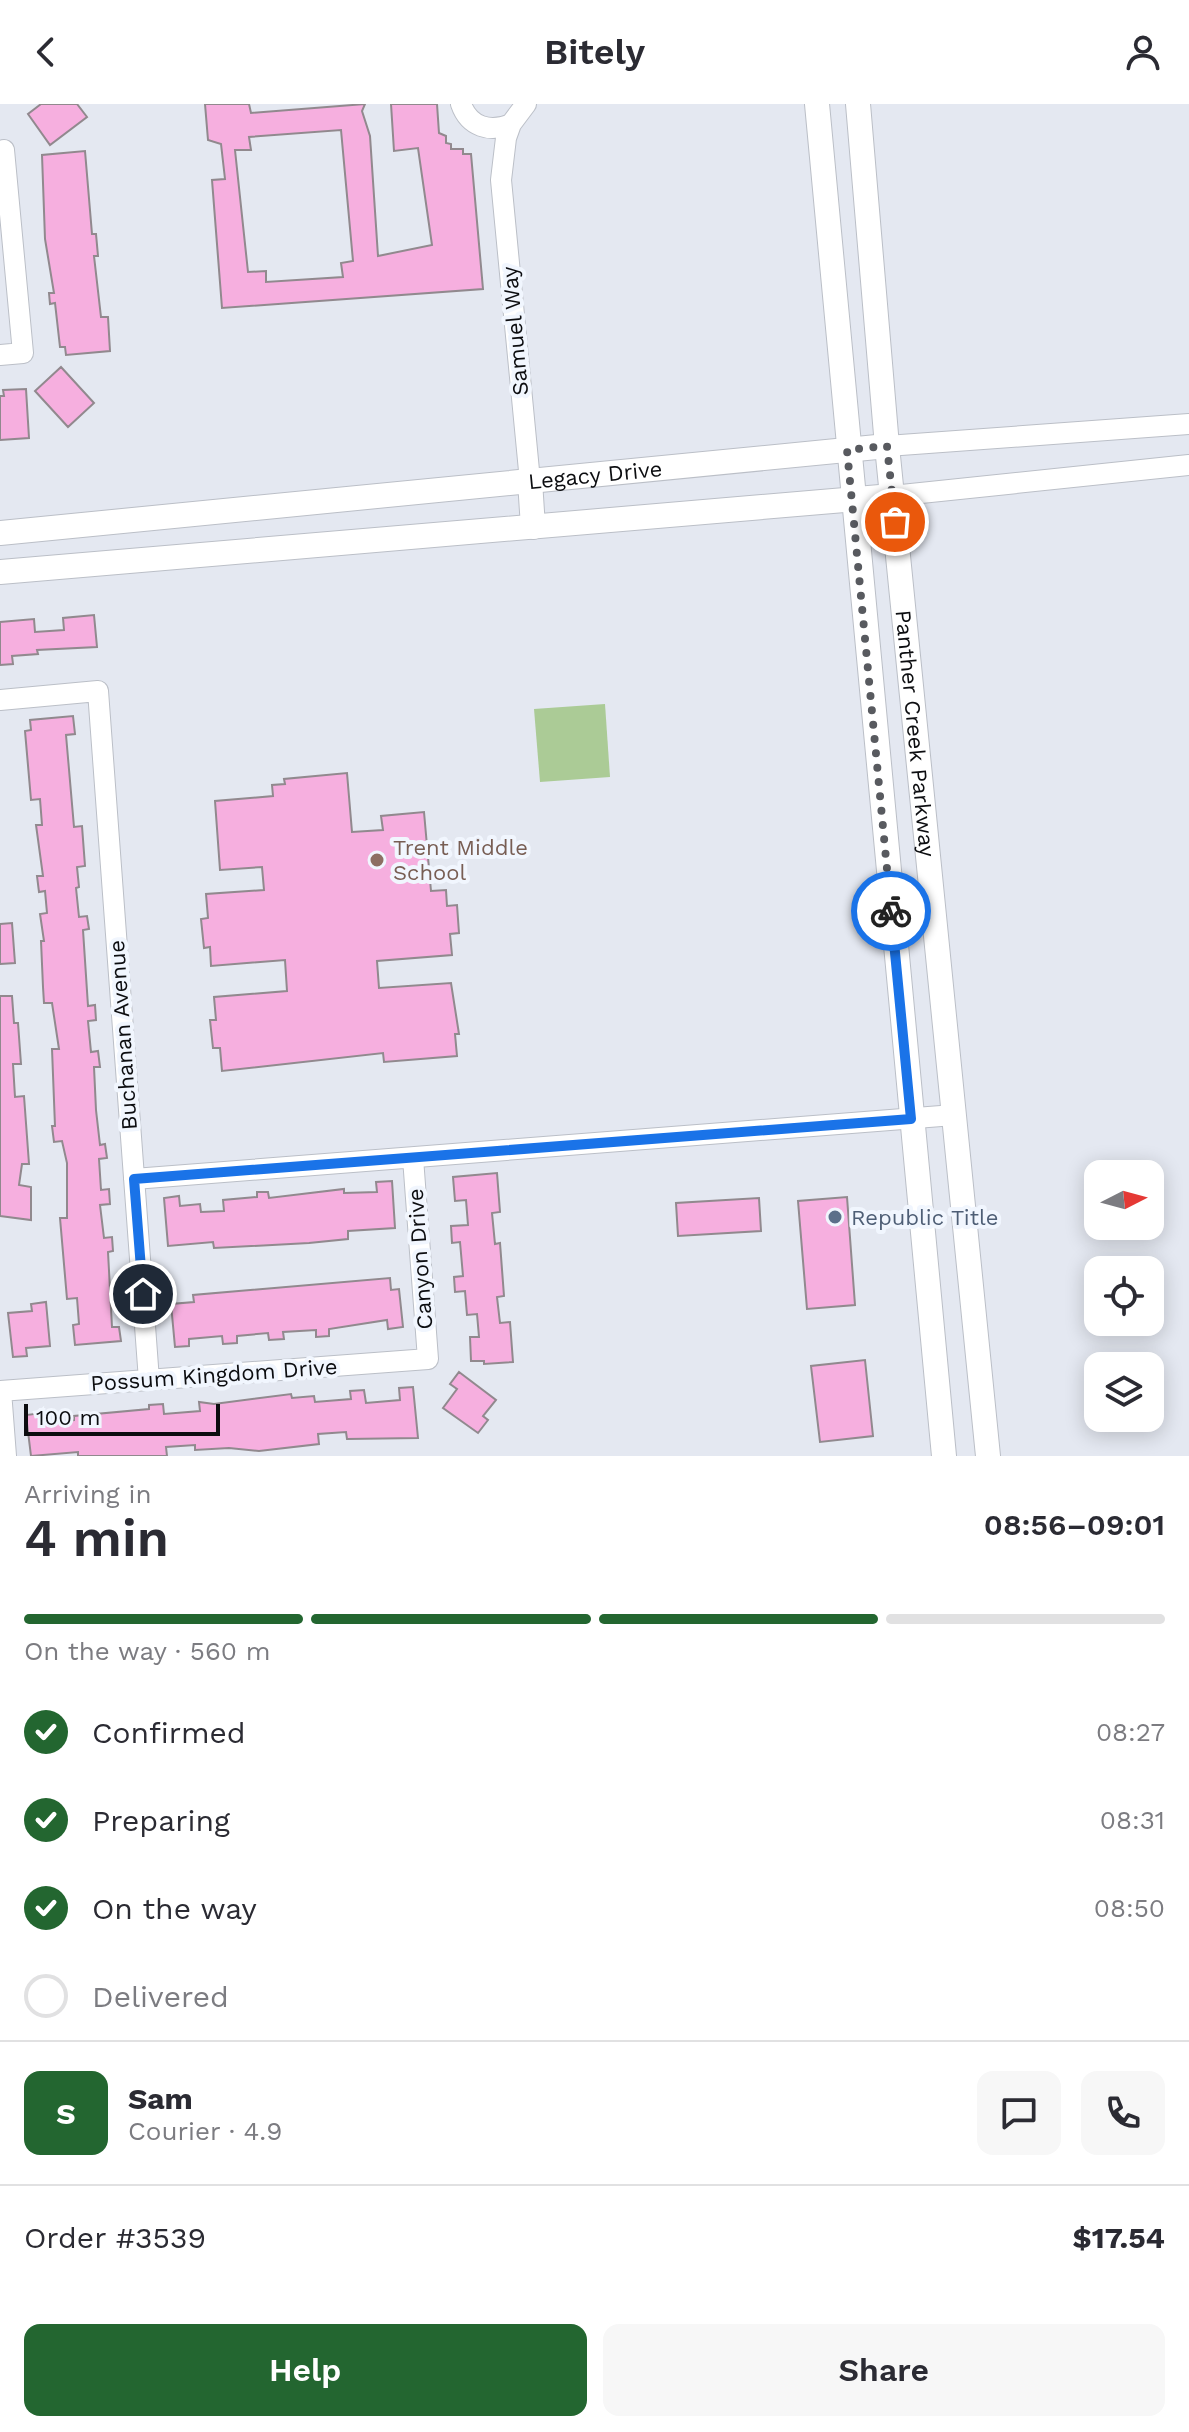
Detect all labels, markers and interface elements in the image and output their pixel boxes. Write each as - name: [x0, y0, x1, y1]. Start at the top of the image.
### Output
- icon: back: [24, 30, 68, 74]
- icon: person: [1121, 30, 1165, 74]
- text: Bitely: [544, 31, 645, 73]
- street label: Samuel Way: [497, 265, 533, 397]
- street label: Legacy Drive: [527, 456, 663, 494]
- pin: [861, 488, 929, 556]
- icon: bag: [873, 500, 917, 544]
- street label: Panther Creek Parkway: [891, 609, 941, 859]
- place label: Trent Middle School: [393, 835, 528, 885]
- marker: Trent Middle School: [368, 851, 386, 869]
- courier: [851, 871, 931, 951]
- icon: bike: [869, 889, 913, 933]
- street label: Buchanan Avenue: [104, 939, 142, 1131]
- north arrow: [1084, 1160, 1164, 1240]
- map controls: [1084, 1160, 1164, 1432]
- street label: Canyon Drive: [403, 1188, 437, 1330]
- place label: Republic Title: [851, 1205, 998, 1230]
- marker: Republic Title: [826, 1208, 844, 1226]
- button: locate: [1084, 1256, 1164, 1336]
- pin: [109, 1260, 177, 1328]
- icon: home: [121, 1272, 165, 1316]
- button: layers: [1084, 1352, 1164, 1432]
- street label: Possum Kingdom Drive: [90, 1354, 338, 1396]
- scale bar: [24, 1400, 220, 1436]
- text: 100 m: [36, 1405, 100, 1430]
- text: Arriving in: [24, 1479, 152, 1509]
- text: 08:56–09:01: [984, 1507, 1165, 1542]
- text: 4 min: [24, 1508, 169, 1569]
- text: On the way · 560 m: [24, 1636, 271, 1666]
- icon: check: [24, 1710, 68, 1754]
- text: Confirmed: [92, 1715, 246, 1750]
- text: 08:27: [1096, 1717, 1165, 1747]
- icon: check: [24, 1798, 68, 1842]
- text: Preparing: [92, 1803, 230, 1838]
- text: 08:31: [1100, 1805, 1165, 1835]
- icon: check: [24, 1886, 68, 1930]
- text: On the way: [92, 1891, 257, 1926]
- text: 08:50: [1094, 1893, 1165, 1923]
- text: Delivered: [92, 1979, 229, 2014]
- button: chat: [977, 2071, 1061, 2155]
- button: phone: [1081, 2071, 1165, 2155]
- text: Sam: [128, 2081, 193, 2116]
- text: S: [56, 2096, 76, 2131]
- text: Courier · 4.9: [128, 2116, 282, 2146]
- text: Order #3539: [24, 2220, 206, 2255]
- text: $17.54: [1073, 2220, 1165, 2255]
- button: Help: [24, 2324, 587, 2416]
- button: Share: [603, 2324, 1165, 2416]

